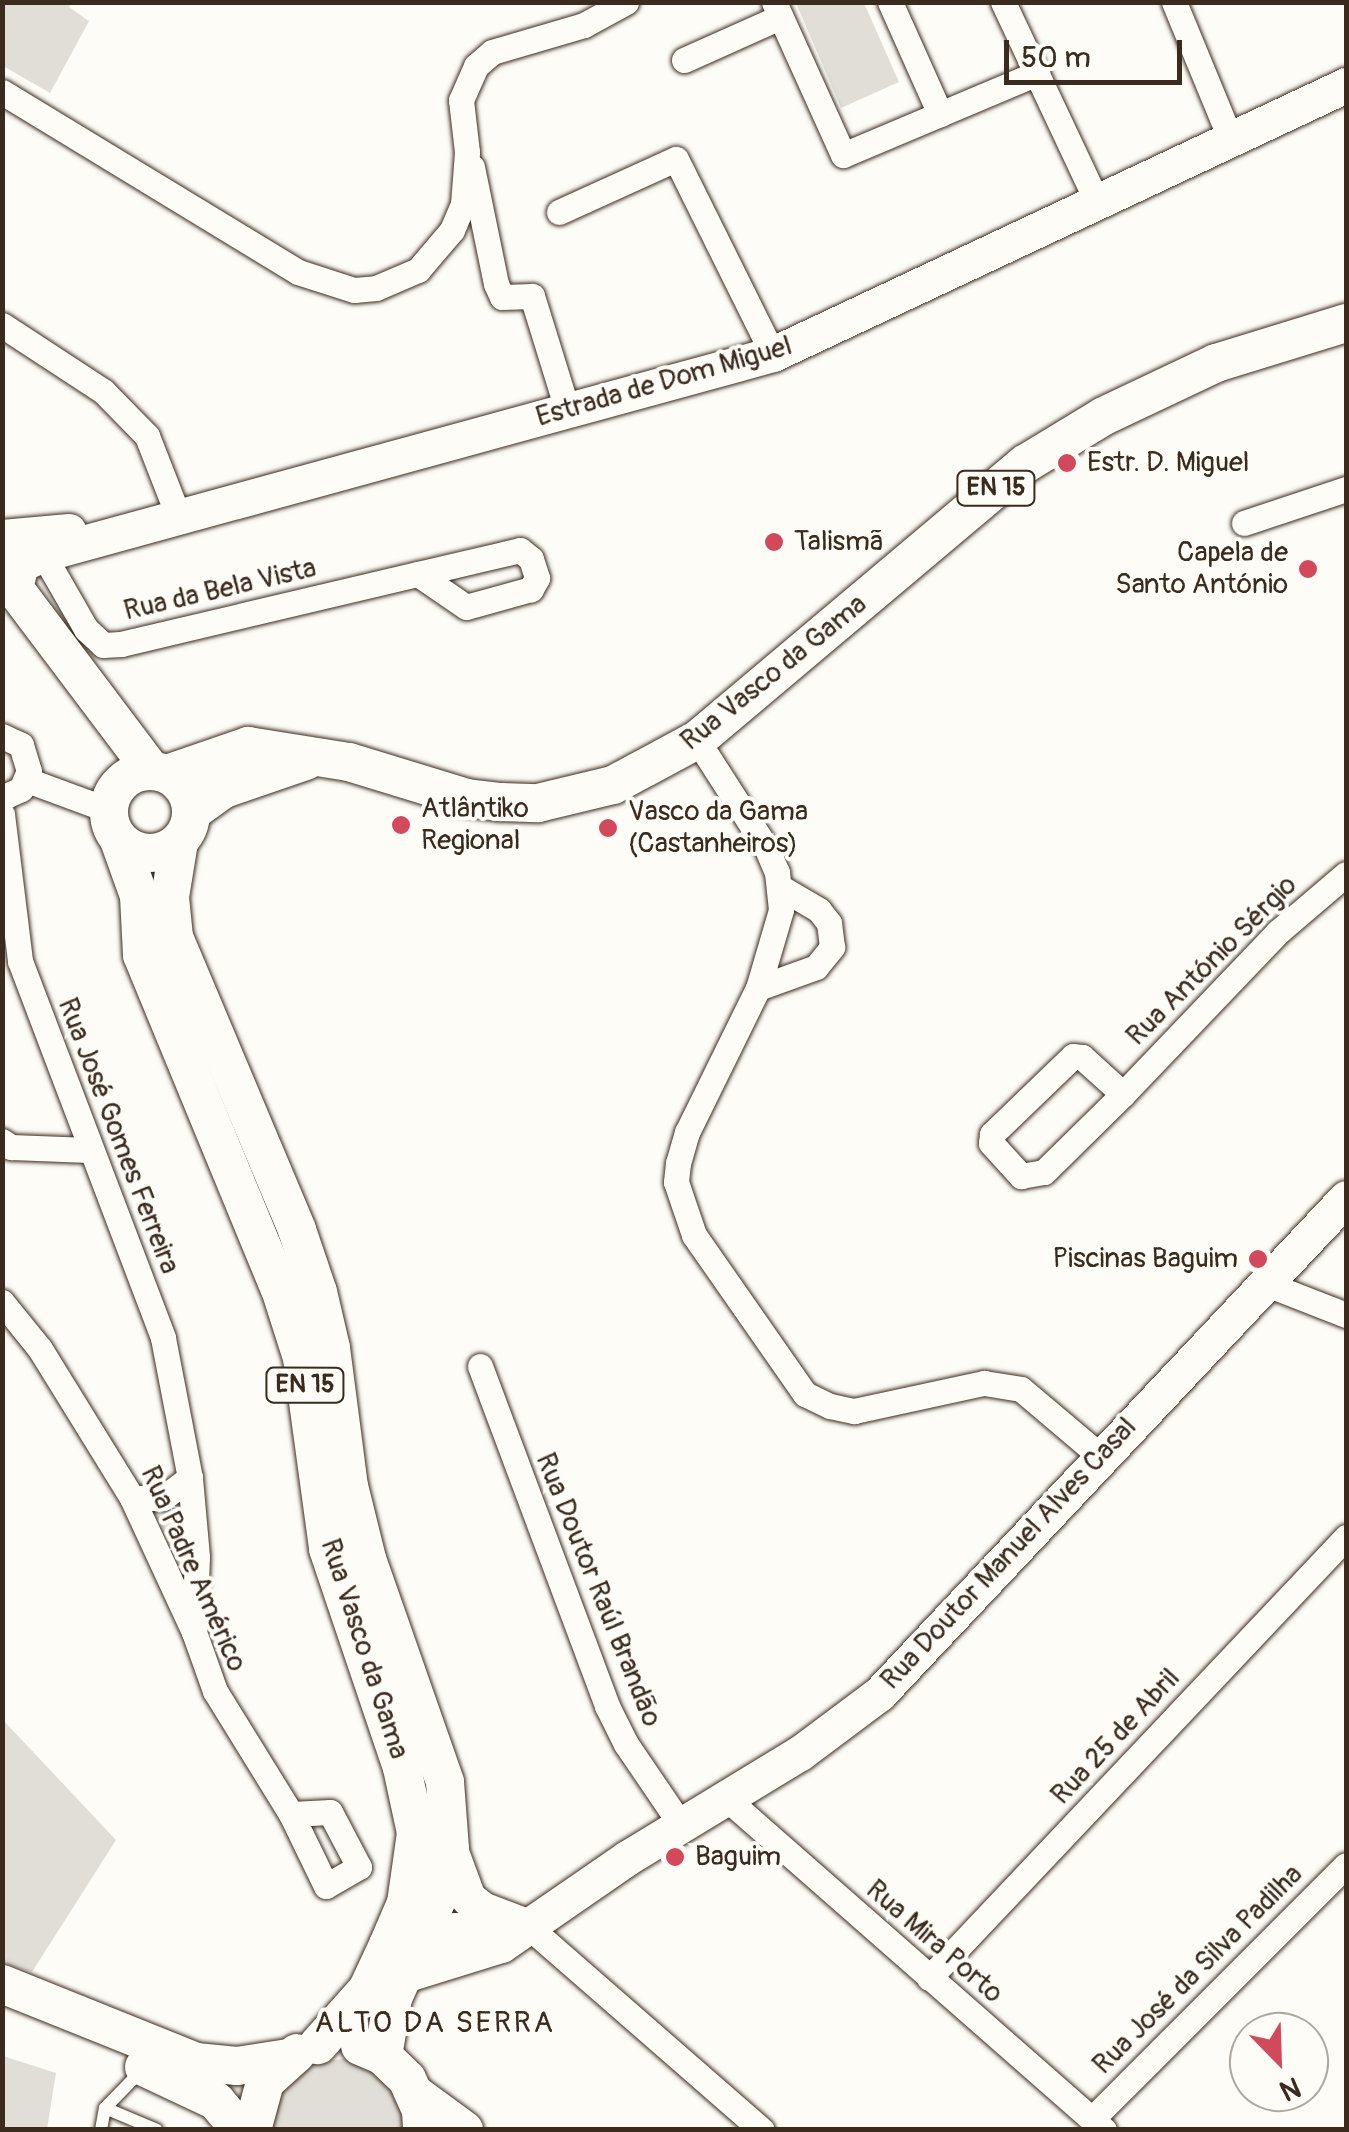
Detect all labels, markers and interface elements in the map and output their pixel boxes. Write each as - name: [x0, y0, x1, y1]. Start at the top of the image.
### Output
- scale bar: [1009, 20, 1186, 82]
- text: 50 m: [1021, 39, 1091, 76]
- street label: Estrada de Dom Miguel: [532, 329, 796, 435]
- place label: Estr. D. Miguel: [1087, 446, 1249, 480]
- marker: Estr. D. Miguel: [1056, 452, 1078, 474]
- road number: EN 15: [956, 468, 1036, 508]
- place label: Talismã: [794, 525, 884, 559]
- marker: Talismã: [763, 531, 785, 553]
- place label: Capela de Santo António: [1115, 536, 1288, 602]
- street label: Rua da Bela Vista: [121, 552, 319, 628]
- marker: Capela de Santo António: [1297, 558, 1319, 580]
- street label: Rua Vasco da Gama: [674, 588, 874, 758]
- place label: Atlântiko Regional: [421, 792, 529, 858]
- place label: Vasco da Gama (Castanheiros): [628, 795, 808, 861]
- marker: Atlântiko Regional: [390, 814, 412, 836]
- marker: Vasco da Gama (Castanheiros): [597, 817, 619, 839]
- street label: Rua António Sérgio: [1120, 869, 1304, 1053]
- street label: Rua José Gomes Ferreira: [50, 993, 186, 1279]
- place label: Piscinas Baguim: [1052, 1242, 1238, 1276]
- marker: Piscinas Baguim: [1247, 1248, 1269, 1270]
- road number: EN 15: [265, 1365, 345, 1405]
- street label: Rua Doutor Manuel Alves Casal: [874, 1411, 1144, 1697]
- street label: Rua Doutor Raúl Brandão: [528, 1448, 668, 1732]
- street label: Rua Padre Américo: [133, 1461, 253, 1677]
- street label: Rua Vasco da Gama: [313, 1535, 415, 1763]
- street label: Rua 25 de Abril: [1044, 1662, 1188, 1812]
- place label: Baguim: [695, 1840, 781, 1874]
- marker: Baguim: [664, 1846, 686, 1868]
- street label: Rua José da Silva Padilha: [1086, 1858, 1310, 2082]
- street label: Rua Mira Porto: [859, 1873, 1009, 2011]
- district label: ALTO DA SERRA: [315, 2005, 555, 2041]
- north arrow: [1229, 2012, 1329, 2112]
- text: N: [1275, 2068, 1306, 2108]

